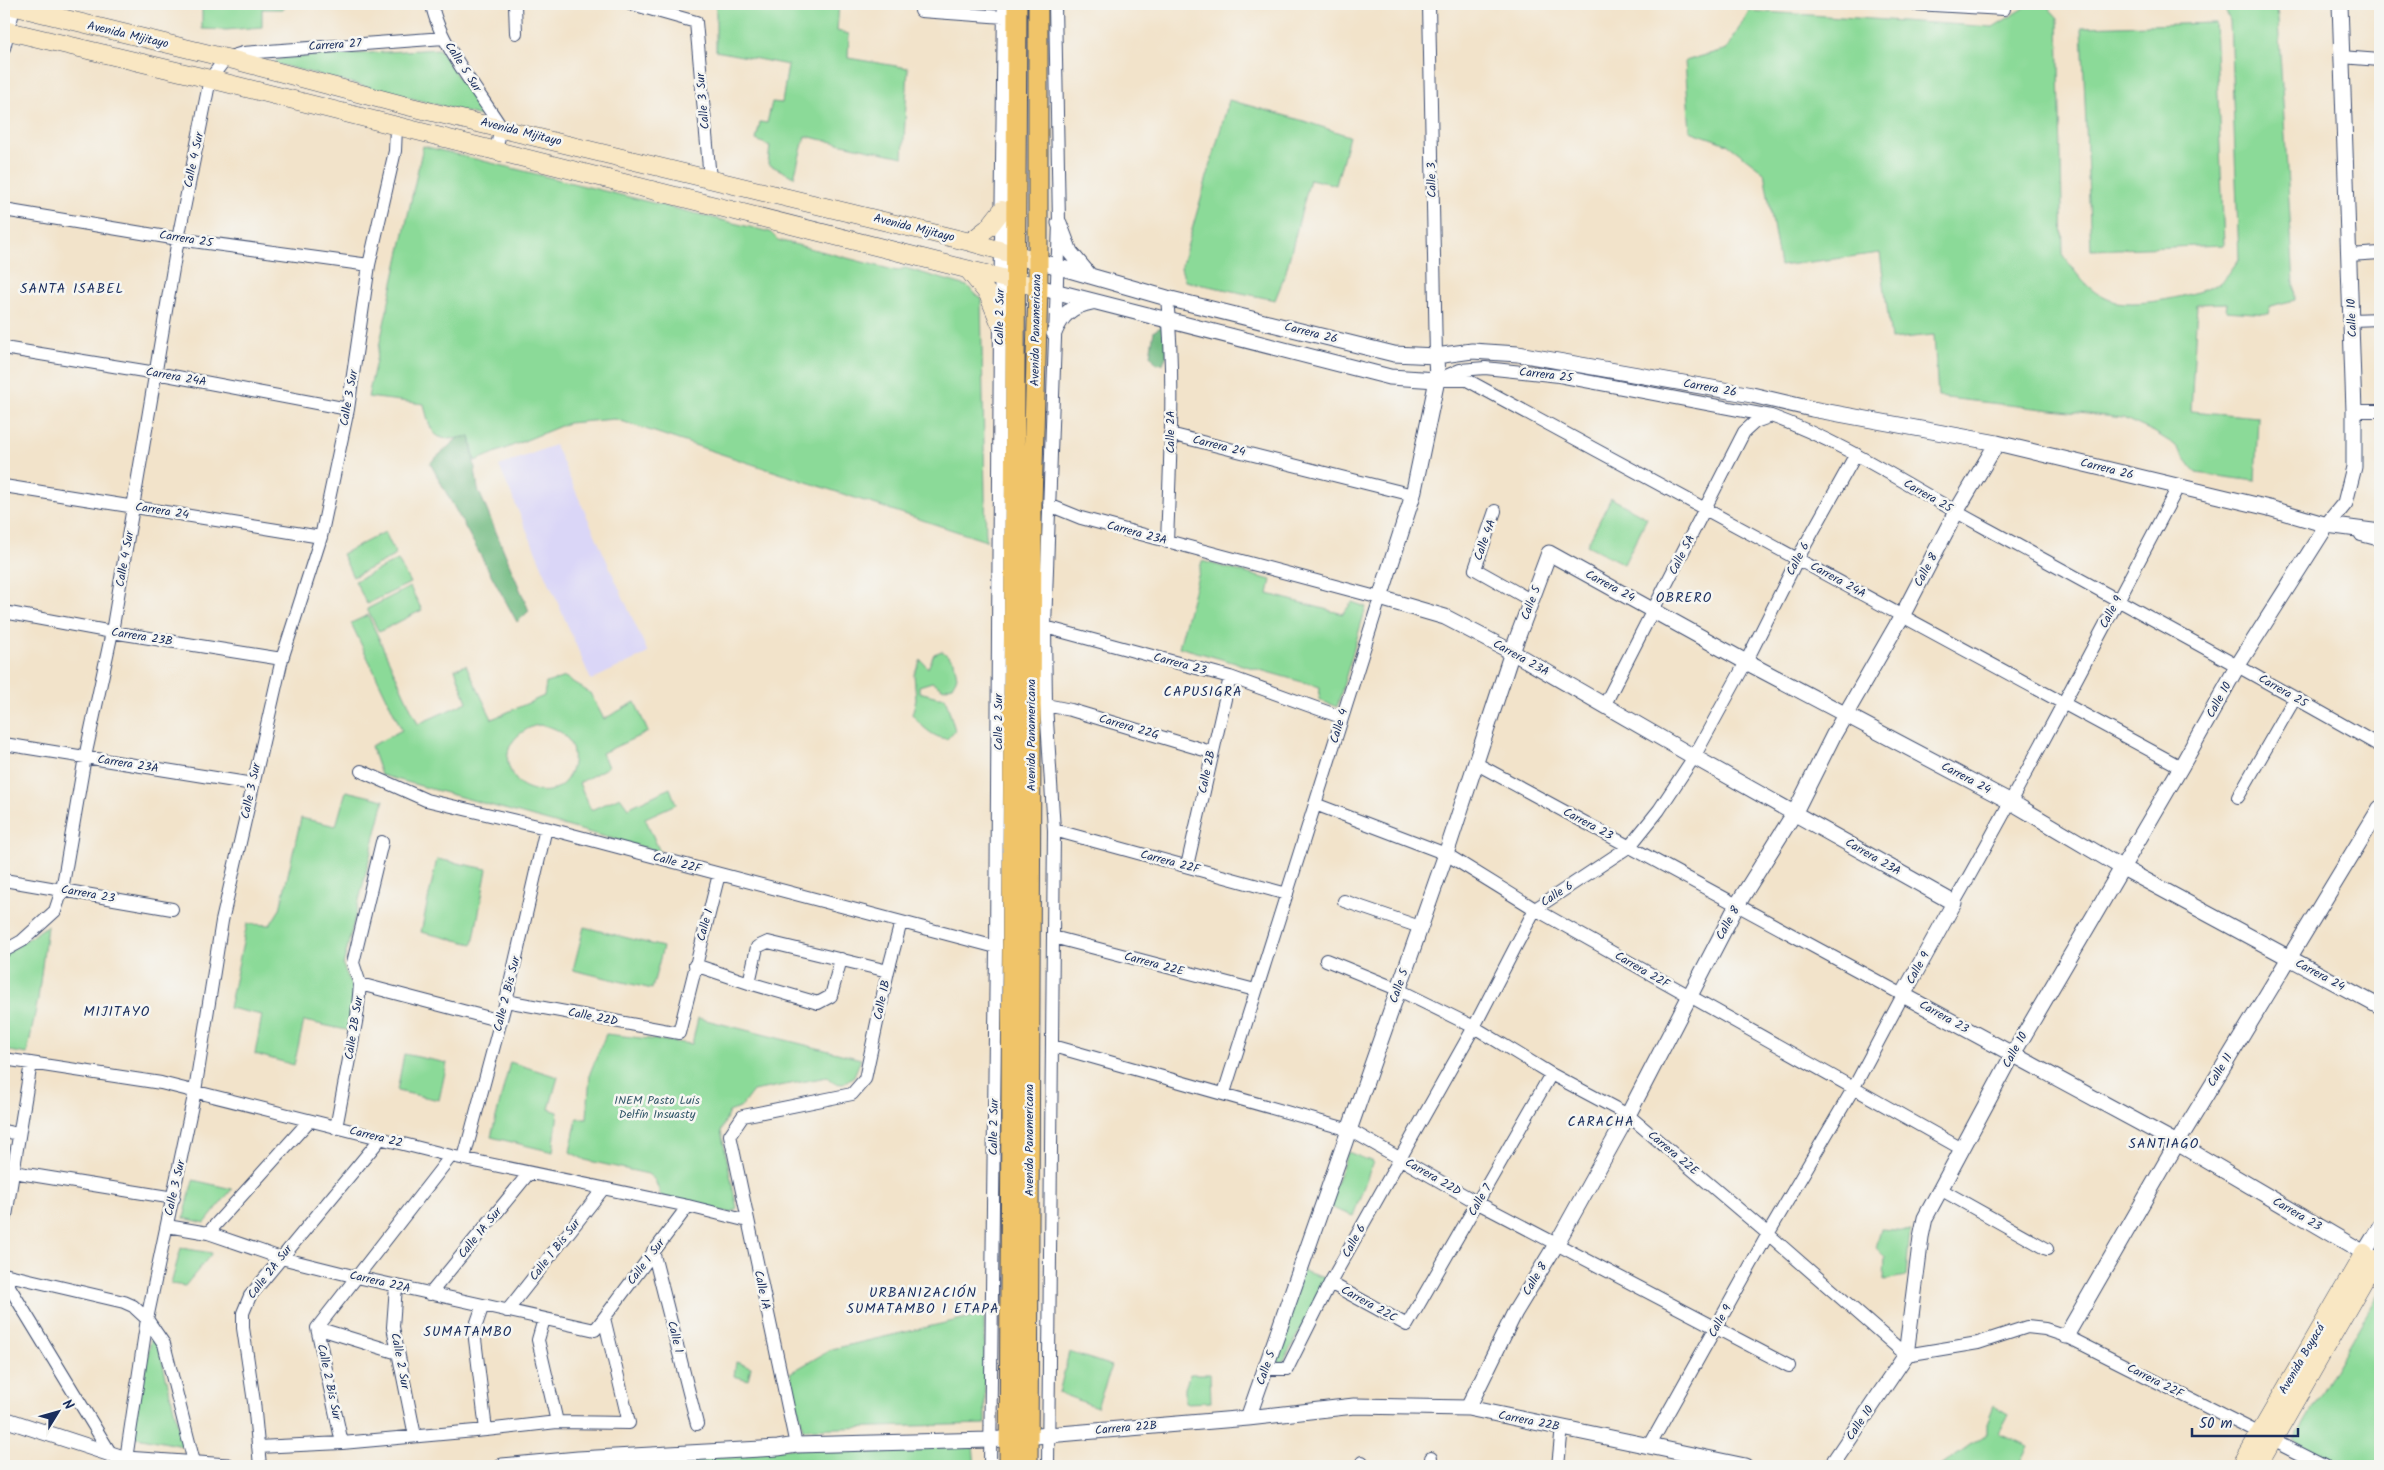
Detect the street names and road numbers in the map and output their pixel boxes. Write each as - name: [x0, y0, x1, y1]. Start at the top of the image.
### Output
- street label: Avenida Mijitayo: [85, 16, 171, 54]
- street label: Carrera 27: [308, 34, 363, 56]
- street label: Calle 5 Sur: [440, 38, 487, 97]
- street label: Calle 3 Sur: [691, 71, 715, 130]
- street label: Avenida Mijitayo: [478, 113, 564, 151]
- street label: Calle 4 Sur: [179, 129, 209, 190]
- street label: Calle 3: [1422, 162, 1442, 198]
- street label: Avenida Mijitayo: [871, 209, 957, 247]
- street label: Carrera 25: [158, 225, 216, 253]
- street label: Avenida Panamericana: [1026, 273, 1046, 386]
- street label: Calle 2 Sur: [990, 287, 1010, 346]
- street label: Calle 10: [2342, 298, 2362, 338]
- street label: Carrera 26: [1282, 317, 1340, 349]
- street label: Carrera 24A: [144, 362, 208, 392]
- street label: Carrera 25: [1518, 362, 1575, 388]
- street label: Calle 3 Sur: [335, 367, 363, 428]
- street label: Carrera 26: [1682, 374, 1738, 402]
- street label: Calle 2A: [1161, 410, 1180, 454]
- street label: Carrera 24: [1190, 430, 1248, 462]
- street label: Carrera 26: [2078, 453, 2136, 485]
- street label: Carrera 25: [1900, 474, 1957, 518]
- street label: Carrera 24: [134, 497, 191, 525]
- street label: Carrera 23A: [1105, 516, 1169, 550]
- street label: Calle 4A: [1469, 517, 1501, 563]
- street label: Calle 4 Sur: [111, 529, 139, 588]
- street label: Calle 5A: [1664, 532, 1700, 578]
- street label: Calle 6: [1781, 539, 1815, 579]
- street label: Calle 8: [1909, 549, 1943, 590]
- street label: Carrera 24A: [1807, 557, 1869, 603]
- street label: Carrera 24: [1582, 565, 1639, 607]
- street label: Calle 5: [1516, 582, 1547, 623]
- street label: Calle 9: [2094, 592, 2128, 632]
- street label: Carrera 23B: [110, 623, 174, 651]
- street label: Carrera 23A: [1489, 635, 1553, 681]
- street label: Carrera 23: [1151, 648, 1209, 680]
- street label: Carrera 25: [2255, 669, 2312, 713]
- street label: Avenida Panamericana: [1022, 678, 1041, 791]
- street label: Calle 10: [2201, 678, 2237, 722]
- street label: Calle 2 Sur: [989, 693, 1008, 750]
- street label: Calle 4: [1325, 706, 1353, 746]
- street label: Carrera 22G: [1097, 709, 1161, 745]
- street label: Calle 2B: [1193, 749, 1221, 795]
- street label: Carrera 23A: [96, 750, 160, 778]
- street label: Carrera 24: [1938, 757, 1995, 799]
- street label: Calle 3 Sur: [236, 760, 266, 821]
- street label: Carrera 23: [1560, 803, 1617, 845]
- street label: Carrera 23A: [1842, 833, 1904, 881]
- street label: Carrera 22F: [1138, 845, 1203, 879]
- street label: Calle 22F: [651, 847, 705, 879]
- street label: Calle 6: [1537, 876, 1577, 912]
- street label: Carrera 23: [60, 880, 117, 908]
- street label: Calle 8: [1711, 902, 1745, 943]
- street label: Calle 1: [692, 907, 718, 943]
- street label: Carrera 22E: [1122, 947, 1187, 981]
- street label: Carrera 22F: [1611, 947, 1675, 994]
- street label: Calle 9: [1901, 948, 1935, 988]
- street label: Calle 2 Bis Sur: [488, 953, 526, 1034]
- street label: Carrera 24: [2292, 954, 2349, 996]
- street label: Calle 5: [1384, 965, 1414, 1006]
- street label: Calle 1B: [869, 978, 895, 1022]
- street label: Calle 2B Sur: [340, 994, 369, 1061]
- street label: Carrera 23: [1916, 996, 1973, 1039]
- street label: Calle 22D: [566, 1003, 620, 1031]
- street label: Calle 10: [1997, 1028, 2033, 1072]
- street label: Calle 11: [2202, 1049, 2238, 1091]
- street label: Avenida Panamericana: [1020, 1083, 1039, 1196]
- street label: Calle 2 Sur: [984, 1097, 1004, 1156]
- street label: Carrera 22: [347, 1121, 405, 1153]
- street label: Carrera 22E: [1643, 1126, 1703, 1181]
- street label: Carrera 22D: [1401, 1153, 1465, 1201]
- street label: Calle 3 Sur: [159, 1157, 191, 1218]
- street label: Calle 7: [1463, 1180, 1497, 1220]
- street label: Carrera 23: [2269, 1192, 2325, 1236]
- street label: Calle 1A Sur: [453, 1203, 507, 1263]
- street label: Calle 1 Bis Sur: [525, 1214, 586, 1285]
- street label: Calle 6: [1337, 1221, 1371, 1261]
- street label: Calle 1 Sur: [622, 1234, 670, 1289]
- street label: Calle 2A Sur: [243, 1240, 298, 1303]
- street label: Calle 8: [1518, 1258, 1553, 1299]
- street label: Carrera 22A: [348, 1266, 412, 1298]
- street label: Calle 1A: [749, 1268, 775, 1312]
- street label: Carrera 22C: [1337, 1281, 1401, 1327]
- street label: Calle 9: [1703, 1301, 1737, 1341]
- street label: Calle 1: [662, 1319, 688, 1355]
- street label: Avenida Boyacá: [2274, 1319, 2331, 1398]
- street label: Calle 2 Sur: [385, 1331, 415, 1392]
- street label: Calle 2 Bis Sur: [312, 1342, 347, 1423]
- street label: Calle 5: [1251, 1347, 1281, 1388]
- street label: Carrera 22F: [2124, 1359, 2188, 1404]
- street label: Calle 10: [1841, 1402, 1879, 1444]
- street label: Carrera 22B: [1497, 1406, 1561, 1436]
- street label: Carrera 22B: [1094, 1416, 1158, 1440]

